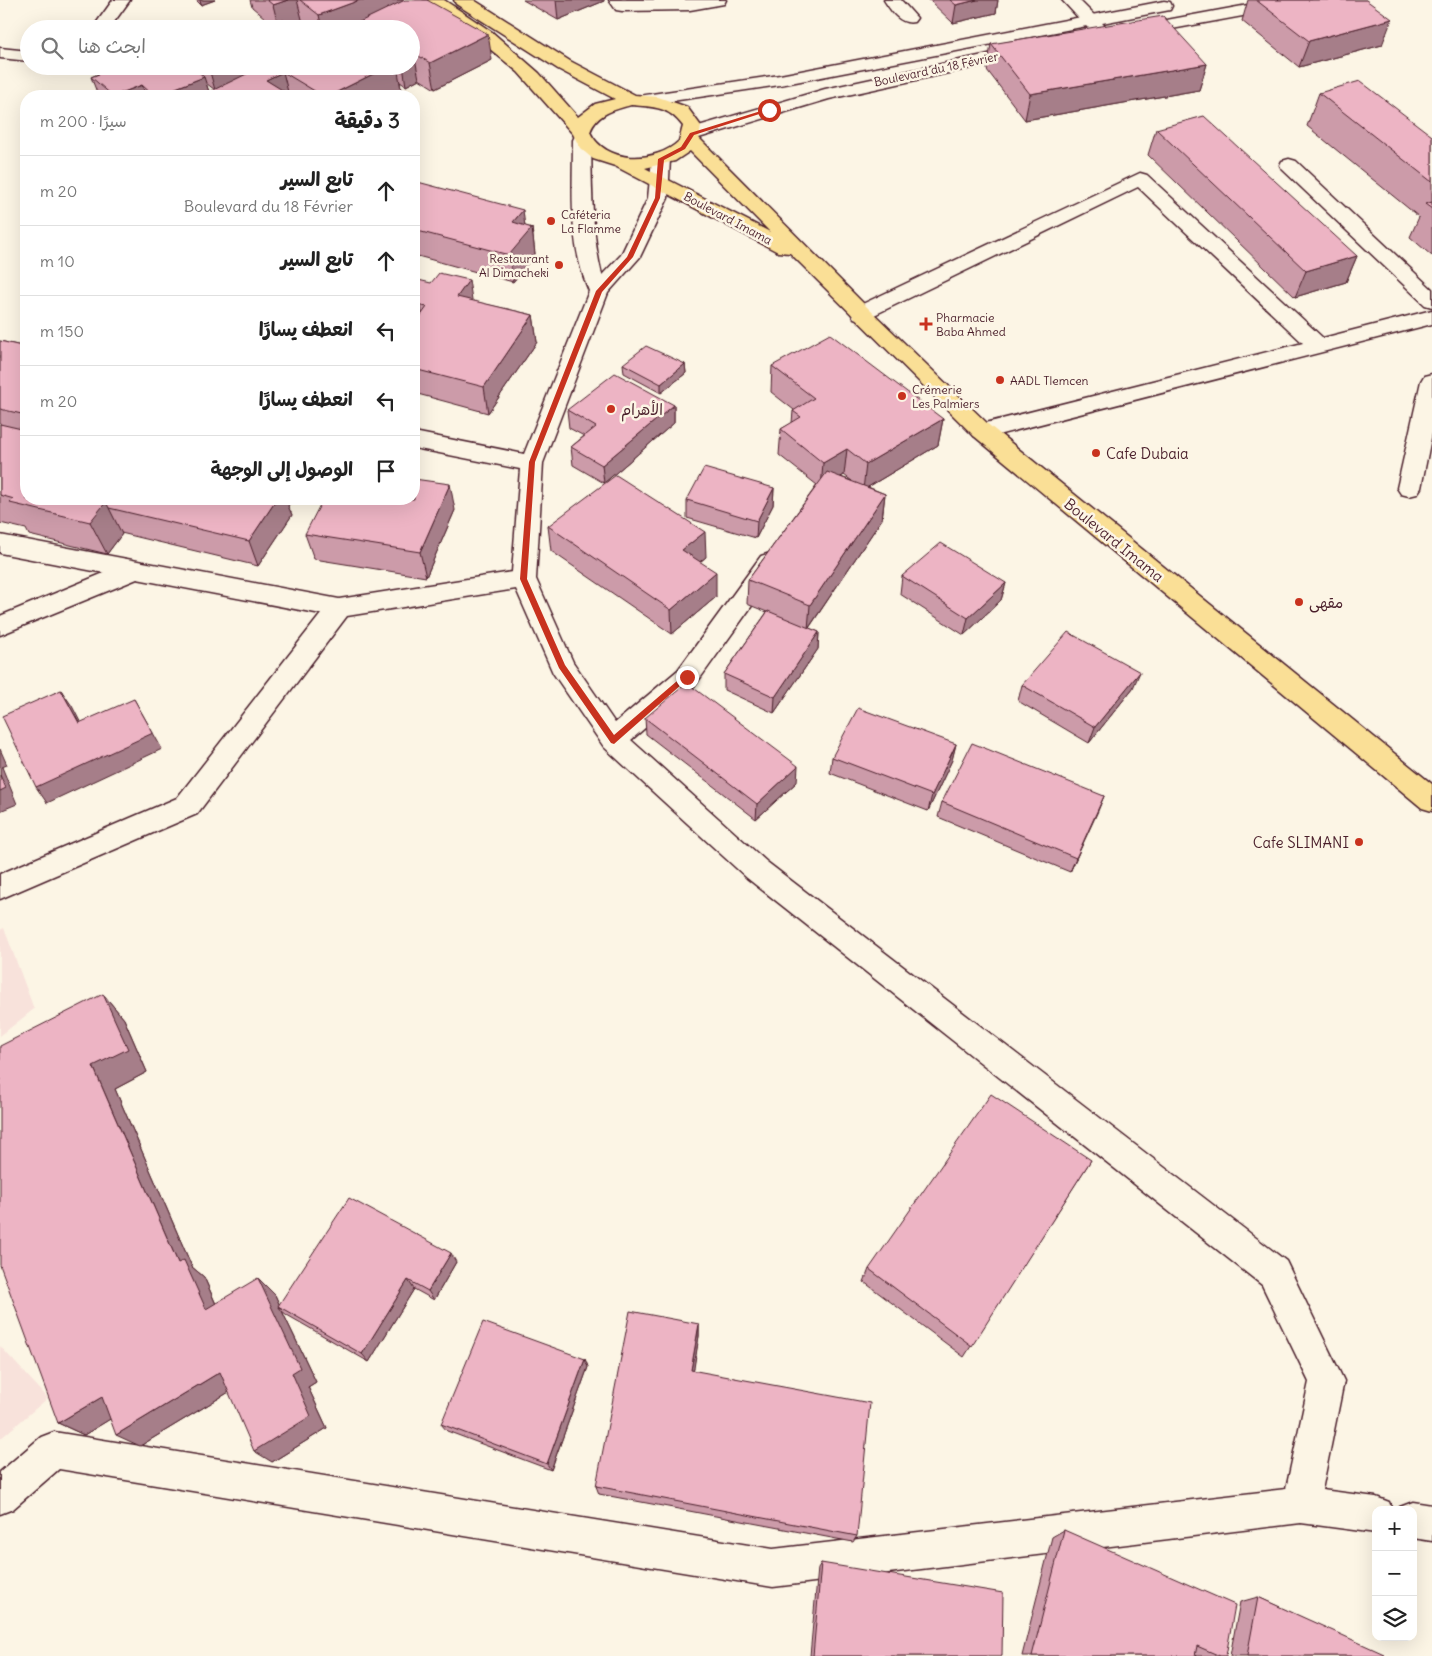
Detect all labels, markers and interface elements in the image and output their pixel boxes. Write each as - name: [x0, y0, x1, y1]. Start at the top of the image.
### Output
- search box: [20, 20, 420, 75]
- icon: search: [38, 34, 66, 62]
- text: ابحث هنا: [78, 34, 146, 58]
- street label: Boulevard du 18 Février: [872, 48, 1000, 90]
- route start: [758, 99, 781, 122]
- text: 3 دقيقة: [335, 107, 400, 134]
- text: سيرًا · 200 m: [40, 111, 127, 131]
- text: تابع السير: [281, 167, 353, 191]
- icon: ahead: [372, 177, 400, 205]
- text: 20 m: [40, 181, 77, 201]
- street label: Boulevard Imama: [681, 188, 775, 248]
- text: Boulevard du 18 Février: [184, 196, 353, 216]
- place label: Caféteria La Flamme: [561, 207, 621, 236]
- marker: Caféteria La Flamme: [545, 215, 557, 227]
- text: تابع السير: [281, 247, 353, 271]
- icon: ahead: [372, 247, 400, 275]
- text: 10 m: [40, 251, 75, 271]
- place label: Restaurant Al Dimacheki: [479, 251, 549, 280]
- marker: Restaurant Al Dimacheki: [553, 259, 565, 271]
- place label: Pharmacie Baba Ahmed: [936, 310, 1006, 339]
- text: انعطف يسارًا: [259, 317, 353, 341]
- icon: left: [372, 317, 400, 345]
- marker: Pharmacie Baba Ahmed: [920, 318, 932, 330]
- text: 150 m: [40, 321, 84, 341]
- place label: AADL Tlemcen: [1010, 373, 1089, 388]
- marker: AADL Tlemcen: [994, 374, 1006, 386]
- place label: Crémerie Les Palmiers: [912, 382, 979, 411]
- text: انعطف يسارًا: [259, 387, 353, 411]
- icon: left: [372, 387, 400, 415]
- marker: Crémerie Les Palmiers: [896, 390, 908, 402]
- text: 20 m: [40, 391, 77, 411]
- place label: الأهرام: [621, 400, 663, 422]
- marker: الأهرام: [605, 403, 617, 415]
- place label: Cafe Dubaia: [1106, 444, 1189, 463]
- marker: Cafe Dubaia: [1090, 447, 1102, 459]
- text: الوصول إلى الوجهة: [210, 457, 353, 481]
- icon: arrive: [372, 457, 400, 485]
- street label: Boulevard Imama: [1060, 494, 1168, 586]
- place label: مقهى: [1309, 593, 1343, 613]
- marker: مقهى: [1293, 596, 1305, 608]
- route end: [676, 666, 699, 689]
- place label: Cafe SLIMANI: [1253, 833, 1349, 852]
- marker: Cafe SLIMANI: [1353, 836, 1365, 848]
- map controls: [1372, 1506, 1417, 1641]
- button: +: [1372, 1506, 1417, 1551]
- button: −: [1372, 1551, 1417, 1596]
- button: layers: [1372, 1596, 1417, 1641]

